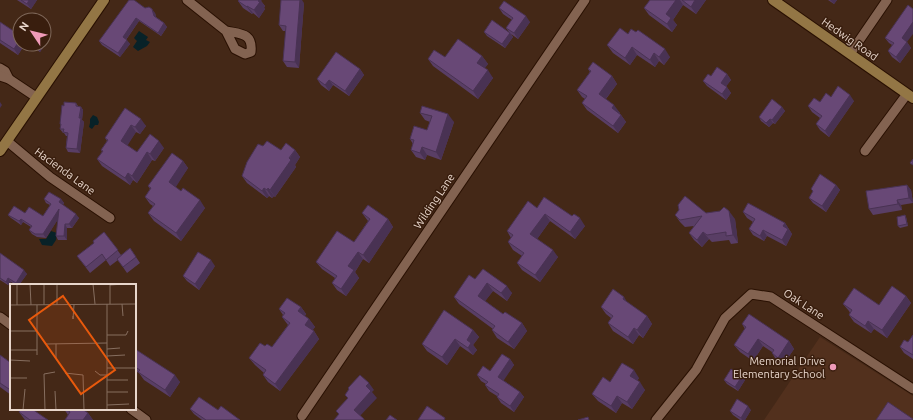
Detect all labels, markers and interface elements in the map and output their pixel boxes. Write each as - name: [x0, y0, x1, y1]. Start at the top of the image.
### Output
- north arrow: [12, 12, 52, 52]
- street label: Hedwig Road: [820, 15, 880, 63]
- text: N: [17, 19, 31, 33]
- street label: Hacienda Lane: [32, 145, 98, 197]
- street label: Wilding Lane: [411, 171, 457, 231]
- inset map: [10, 284, 136, 410]
- street label: Oak Lane: [781, 286, 827, 322]
- place label: Memorial Drive Elementary School: [733, 355, 825, 380]
- marker: Memorial Drive Elementary School: [828, 362, 838, 372]

